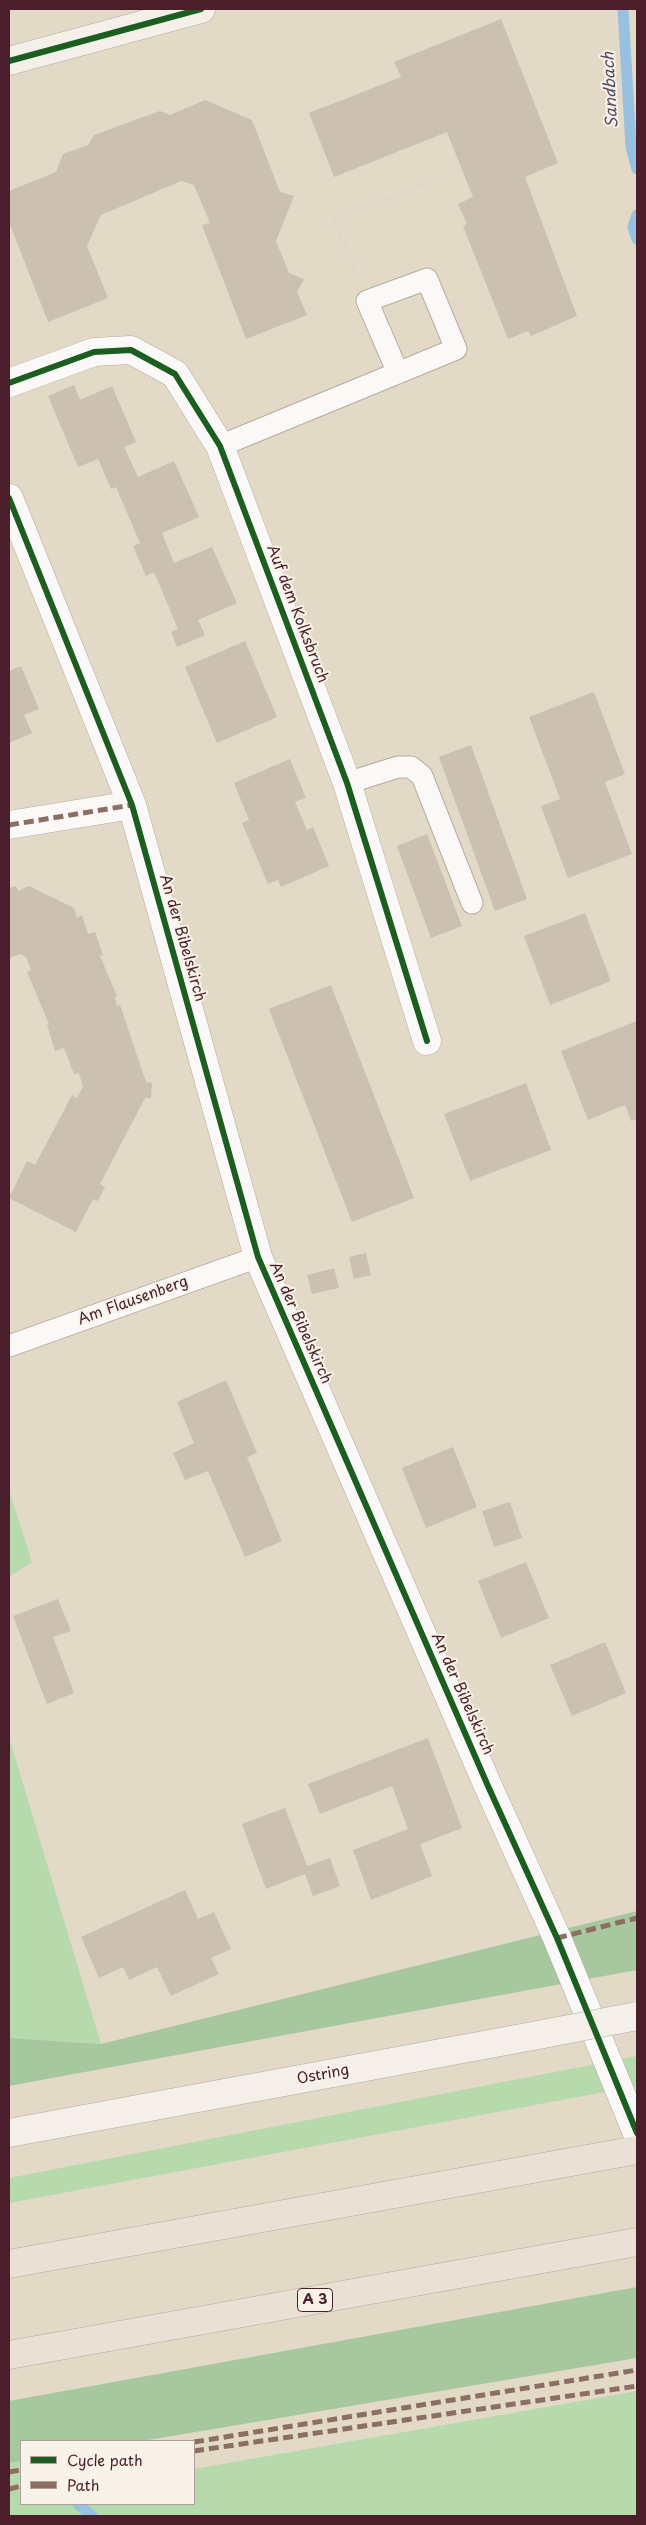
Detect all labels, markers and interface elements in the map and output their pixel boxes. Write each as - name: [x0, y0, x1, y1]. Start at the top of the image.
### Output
- water label: Sandbach: [599, 51, 623, 129]
- street label: Auf dem Kolksbruch: [262, 543, 332, 685]
- street label: An der Bibelskirch: [155, 872, 209, 1004]
- street label: An der Bibelskirch: [265, 1259, 335, 1387]
- street label: Am Flausenberg: [76, 1273, 190, 1329]
- street label: An der Bibelskirch: [427, 1630, 497, 1758]
- street label: Ostring: [295, 2061, 351, 2089]
- road number: A 3: [298, 2288, 332, 2312]
- legend: [20, 2440, 195, 2505]
- text: Cycle path: [67, 2448, 143, 2471]
- text: Path: [67, 2473, 99, 2496]

